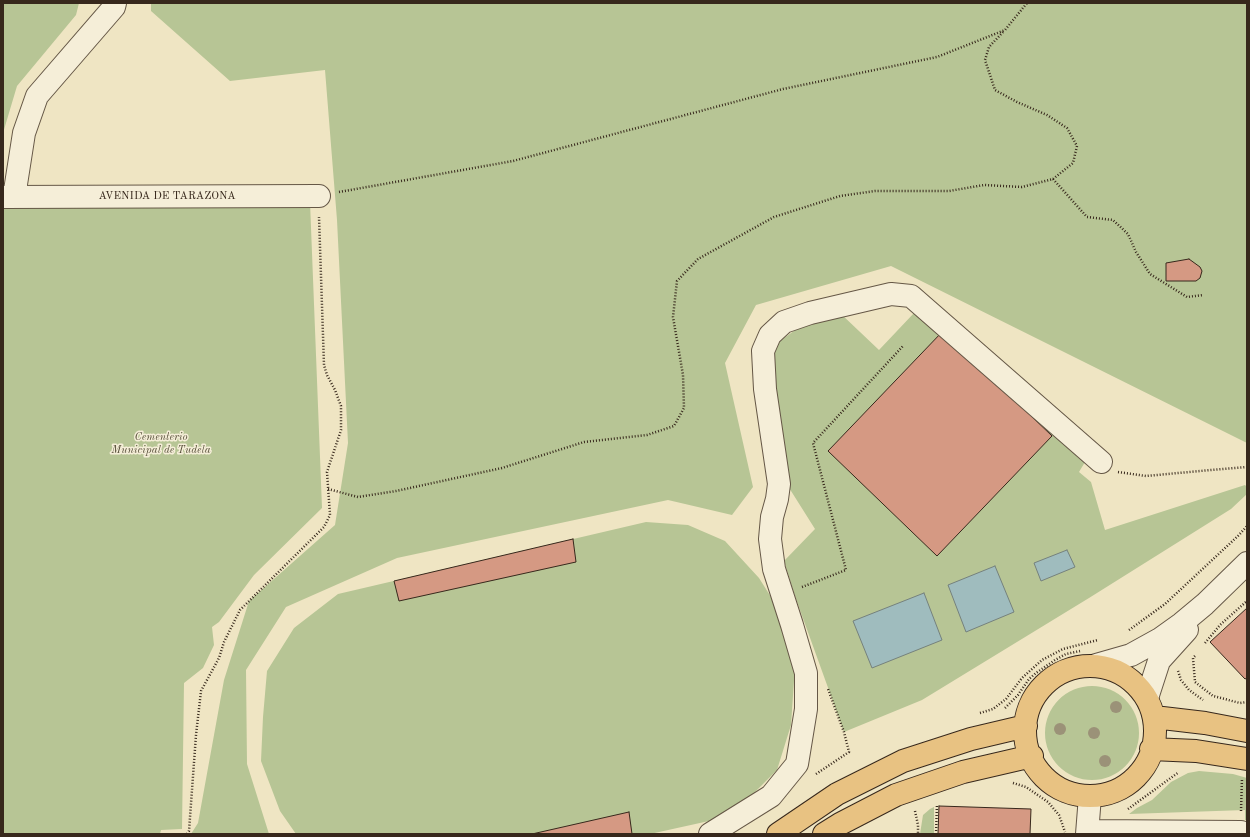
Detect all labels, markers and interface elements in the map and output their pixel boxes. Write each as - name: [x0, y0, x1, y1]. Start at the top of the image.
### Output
- street label: AVENIDA DE TARAZONA: [98, 189, 236, 203]
- park label: Cementerio Municipal de Tudela: [111, 430, 211, 456]

